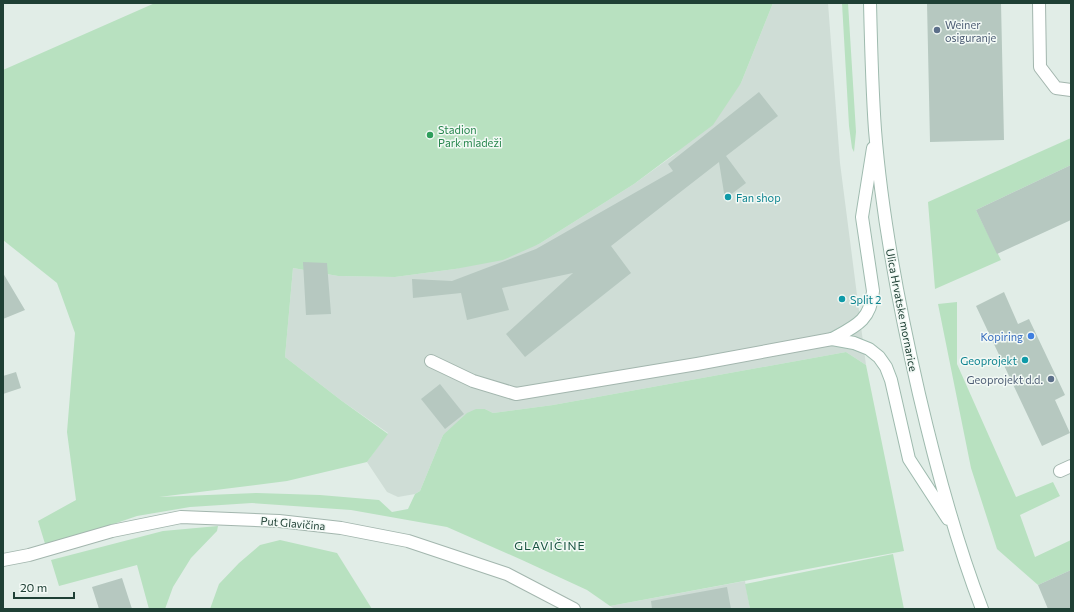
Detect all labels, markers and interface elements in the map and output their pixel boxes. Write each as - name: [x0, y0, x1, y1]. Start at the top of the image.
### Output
- place label: Weiner osiguranje: [945, 18, 997, 44]
- marker: Weiner osiguranje: [932, 25, 942, 35]
- place label: Stadion Park mladeži: [438, 123, 502, 149]
- marker: Stadion Park mladeži: [425, 130, 435, 140]
- place label: Fan shop: [736, 191, 781, 204]
- marker: Fan shop: [723, 192, 733, 202]
- street label: Ulica Hrvatske mornarice: [884, 247, 920, 373]
- place label: Split 2: [850, 293, 881, 306]
- marker: Split 2: [837, 294, 847, 304]
- place label: Kopiring: [981, 330, 1023, 343]
- marker: Kopiring: [1026, 331, 1036, 341]
- place label: Geoprojekt: [960, 354, 1017, 367]
- marker: Geoprojekt: [1020, 355, 1030, 365]
- place label: Geoprojekt d.d.: [966, 373, 1043, 386]
- marker: Geoprojekt d.d.: [1046, 374, 1056, 384]
- street label: Put Glavičina: [260, 514, 326, 532]
- district label: GLAVIČINE: [514, 538, 586, 552]
- scale bar: [14, 574, 74, 600]
- text: 20 m: [20, 580, 47, 594]

